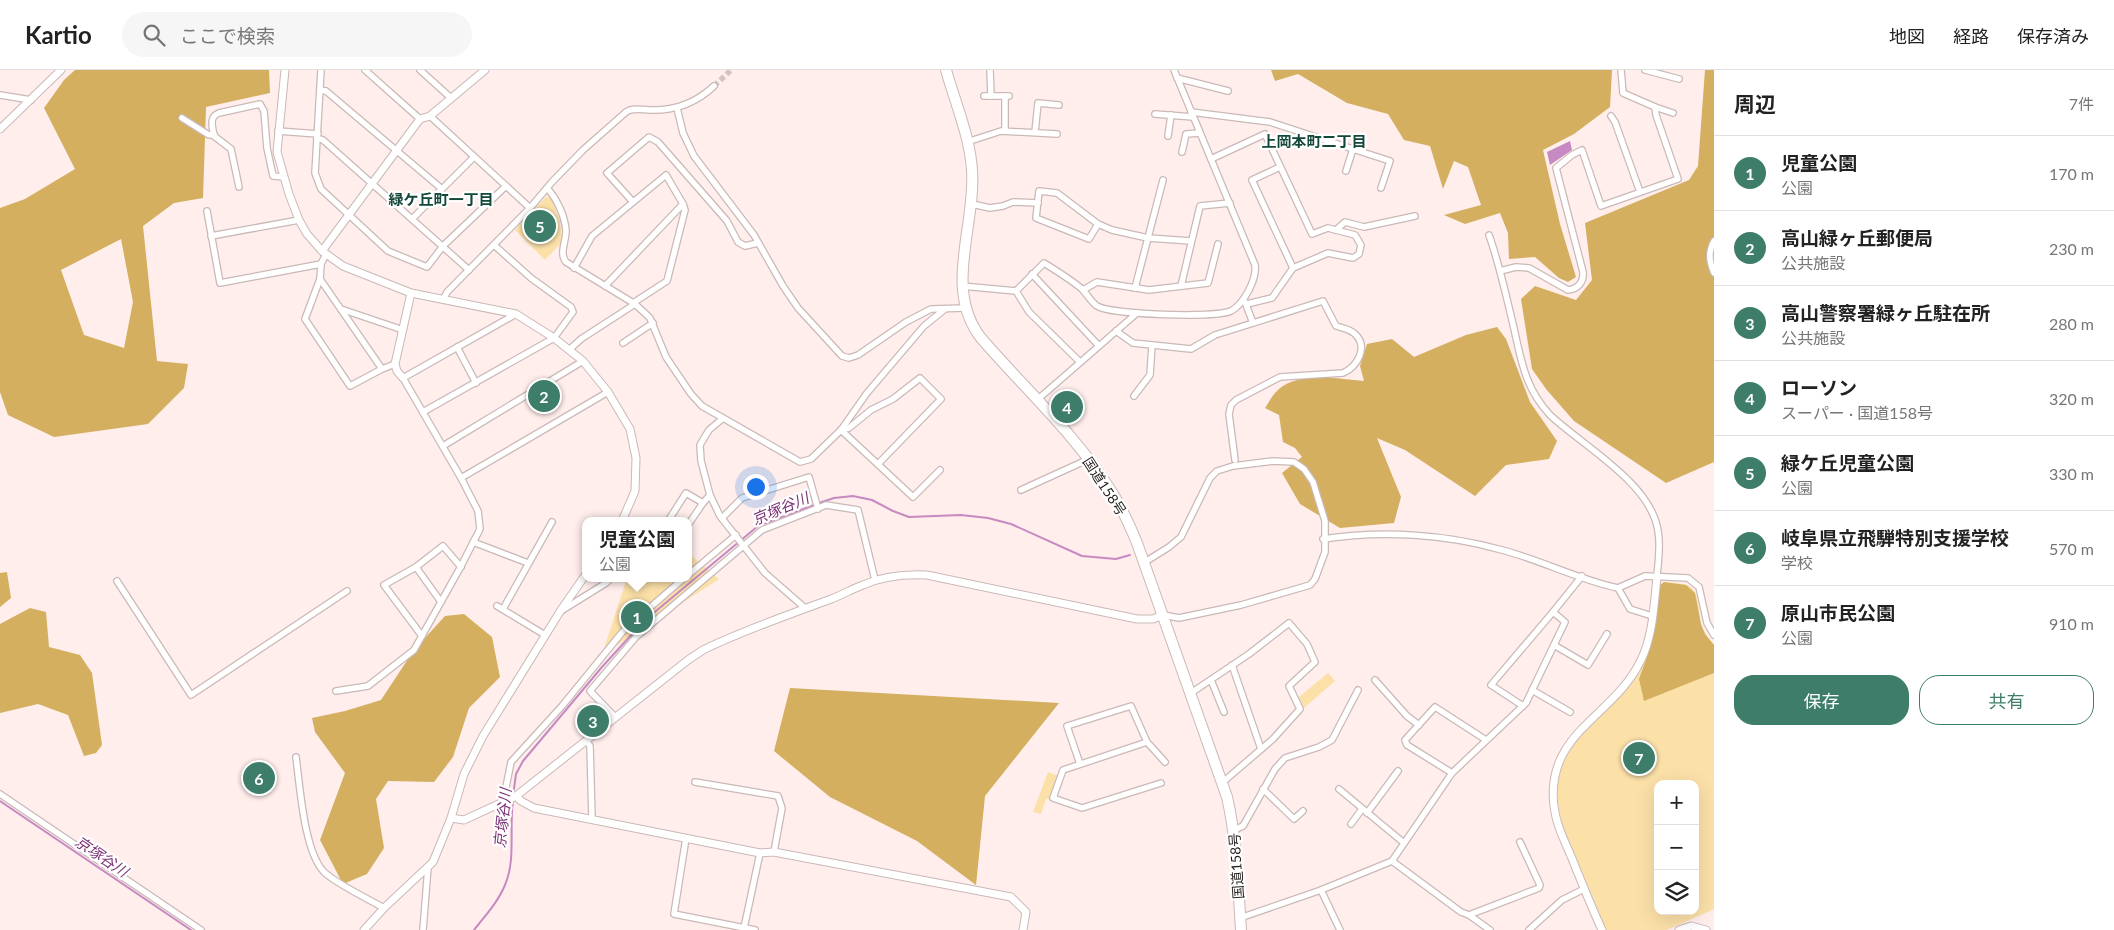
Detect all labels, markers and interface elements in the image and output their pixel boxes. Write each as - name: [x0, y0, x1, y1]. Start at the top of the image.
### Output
- search box: [122, 12, 472, 57]
- text: Kartio: [25, 20, 92, 49]
- icon: search: [140, 21, 168, 49]
- text: ここで検索: [180, 24, 275, 47]
- text: 地図: [1889, 25, 1925, 47]
- text: 経路: [1953, 25, 1989, 47]
- text: 保存済み: [2017, 25, 2089, 47]
- text: 周辺: [1734, 91, 1776, 116]
- text: 7件: [2069, 94, 2094, 113]
- district label: 上岡本町二丁目: [1261, 132, 1367, 150]
- text: 児童公園: [1781, 151, 1857, 174]
- text: 1: [1745, 164, 1755, 183]
- text: 170 m: [2049, 164, 2094, 183]
- text: 公園: [1781, 178, 1813, 197]
- district label: 緑ケ丘町一丁目: [388, 190, 494, 208]
- pin: 5: [524, 207, 556, 245]
- text: 高山緑ヶ丘郵便局: [1781, 226, 1933, 249]
- text: 2: [1745, 239, 1755, 258]
- text: 230 m: [2049, 239, 2094, 258]
- text: 公共施設: [1781, 253, 1845, 272]
- text: 高山警察署緑ヶ丘駐在所: [1781, 301, 1990, 324]
- text: 3: [1745, 314, 1755, 333]
- text: 280 m: [2049, 314, 2094, 333]
- text: 公共施設: [1781, 328, 1845, 347]
- text: ローソン: [1781, 376, 1857, 399]
- pin: 2: [528, 377, 560, 415]
- pin: 4: [1051, 388, 1083, 426]
- text: 4: [1745, 389, 1755, 408]
- text: 320 m: [2049, 389, 2094, 408]
- text: スーパー · 国道158号: [1781, 403, 1933, 422]
- text: 緑ケ丘児童公園: [1781, 451, 1914, 474]
- street label: 国道158号: [1080, 454, 1130, 518]
- text: 5: [1745, 464, 1755, 483]
- text: 330 m: [2049, 464, 2094, 483]
- your location: [743, 474, 769, 500]
- text: 公園: [1781, 478, 1813, 497]
- water label: 京塚谷川: [749, 487, 813, 528]
- popup: [582, 517, 692, 582]
- text: 岐阜県立飛騨特別支援学校: [1781, 526, 2009, 549]
- text: 児童公園: [599, 527, 675, 550]
- text: 6: [1745, 539, 1755, 558]
- text: 570 m: [2049, 539, 2094, 558]
- text: 学校: [1781, 553, 1813, 572]
- text: 公園: [599, 554, 631, 573]
- pin: 1: [621, 598, 653, 636]
- text: 原山市民公園: [1781, 601, 1895, 624]
- text: 7: [1745, 614, 1755, 633]
- text: 910 m: [2049, 614, 2094, 633]
- text: 公園: [1781, 628, 1813, 647]
- button: 保存: [1734, 675, 1909, 725]
- button: 共有: [1919, 675, 2094, 725]
- pin: 3: [577, 702, 609, 740]
- pin: 7: [1623, 739, 1655, 777]
- pin: 6: [243, 759, 275, 797]
- map controls: [1654, 780, 1699, 915]
- button: +: [1654, 780, 1699, 825]
- water label: 京塚谷川: [490, 785, 514, 849]
- button: −: [1654, 825, 1699, 870]
- water label: 京塚谷川: [72, 832, 134, 881]
- street label: 国道158号: [1225, 832, 1247, 900]
- button: layers: [1654, 870, 1699, 915]

